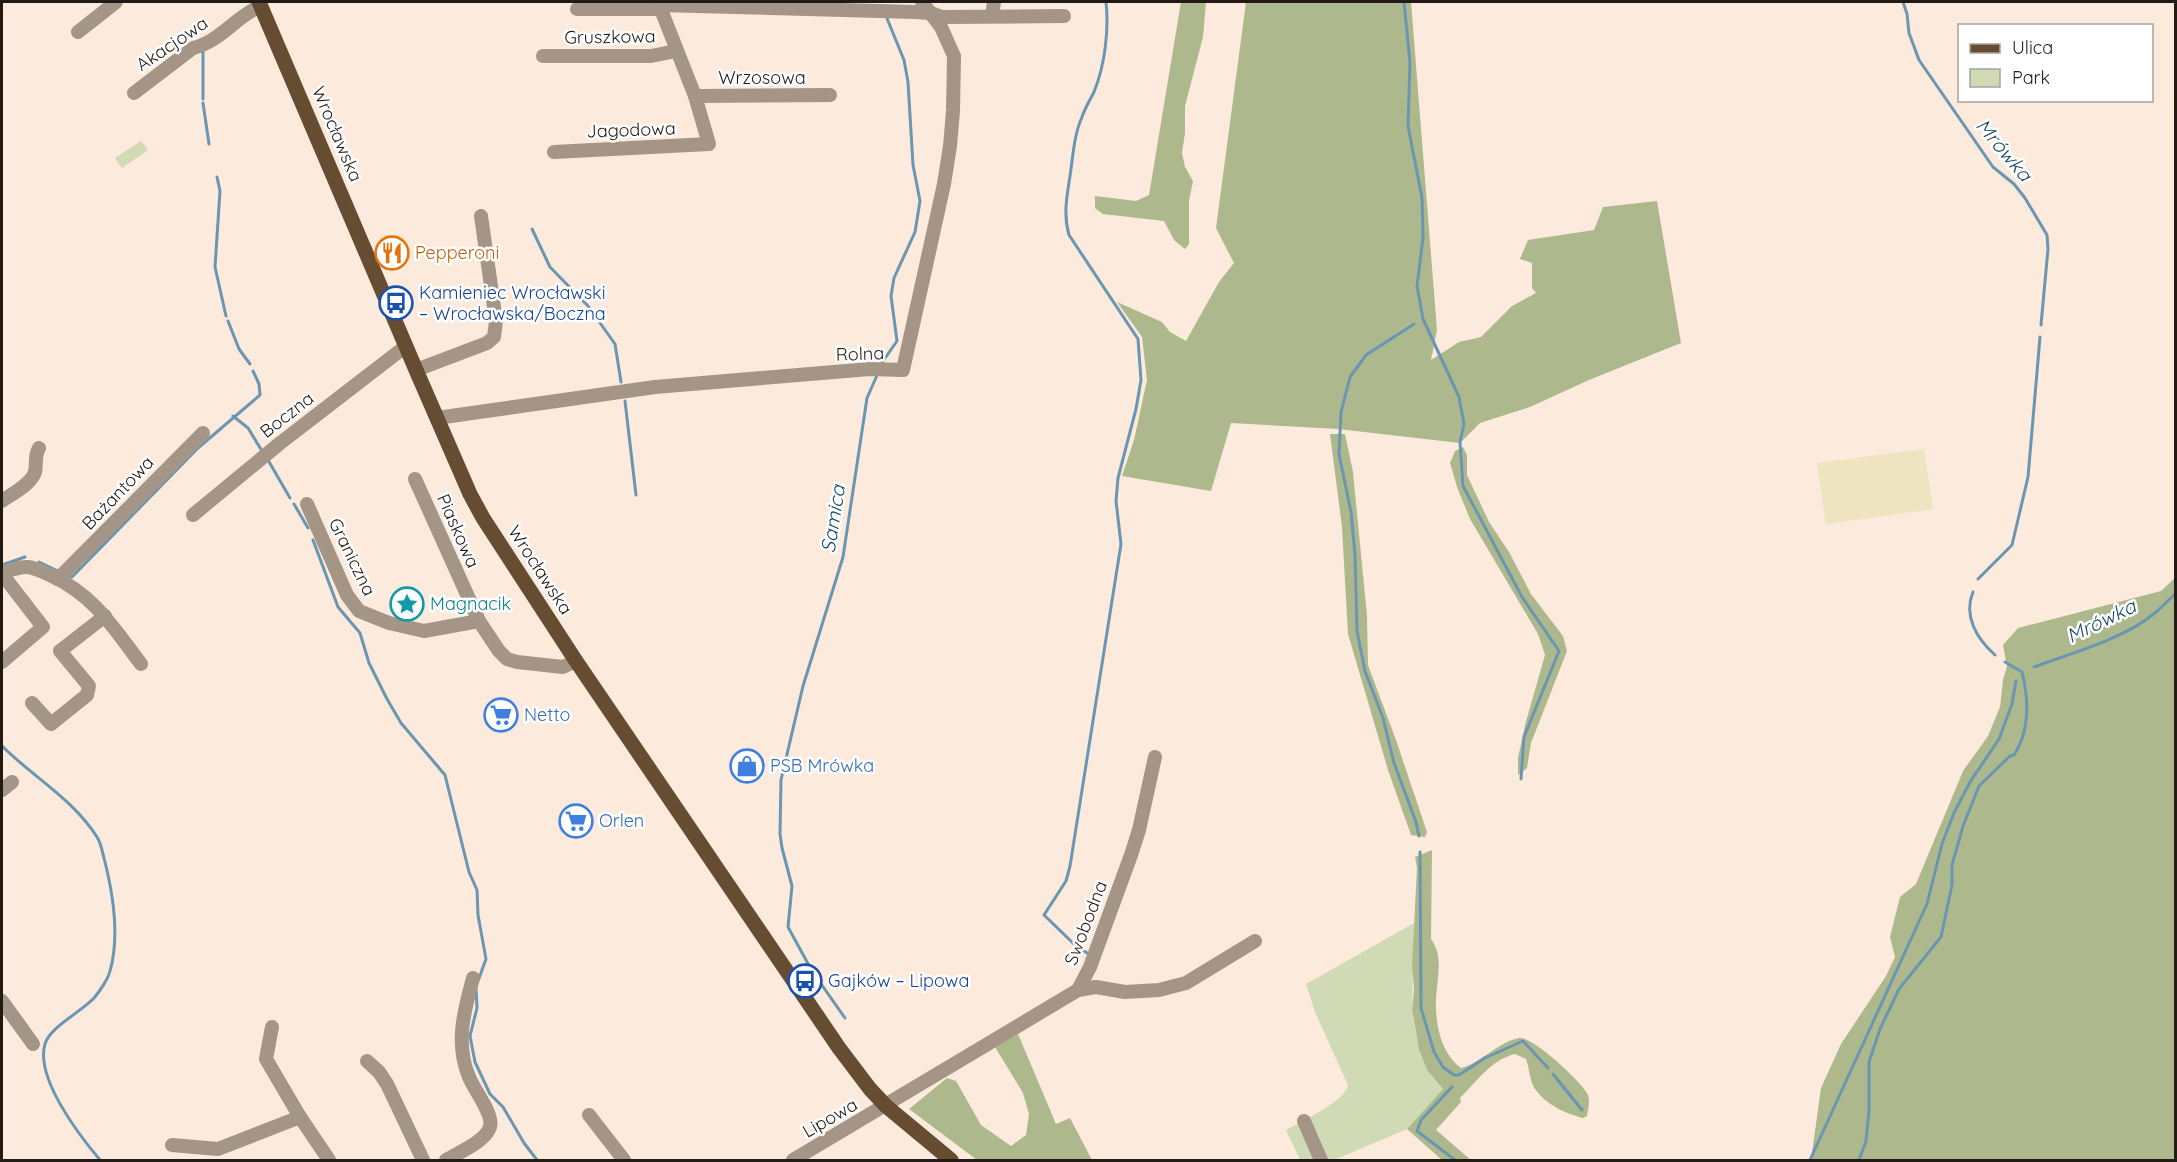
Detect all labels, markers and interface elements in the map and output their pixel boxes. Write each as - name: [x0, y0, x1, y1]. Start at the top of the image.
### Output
- street label: Akacjowa: [131, 11, 212, 76]
- street label: Gruszkowa: [564, 24, 656, 49]
- legend: [1958, 24, 2153, 102]
- text: Ulica: [2012, 36, 2053, 59]
- street label: Wrzosowa: [718, 66, 806, 89]
- text: Park: [2012, 66, 2050, 89]
- street label: Wrocławska: [307, 83, 368, 185]
- water label: Mrówka: [1971, 113, 2039, 188]
- street label: Jagodowa: [586, 116, 676, 143]
- restaurant icon: Pepperoni: [374, 235, 410, 271]
- place label: Pepperoni: [415, 241, 499, 264]
- place label: Kamieniec Wrocławski – Wrocławska/Boczna: [419, 281, 606, 325]
- bus stop icon: Kamieniec Wrocławski – Wrocławska/Boczna: [378, 285, 414, 321]
- street label: Rolna: [835, 341, 885, 366]
- street label: Boczna: [255, 387, 318, 443]
- street label: Bażantowa: [77, 451, 159, 534]
- water label: Samica: [815, 481, 850, 555]
- street label: Piaskowa: [432, 490, 485, 571]
- street label: Graniczna: [324, 514, 381, 599]
- street label: Wrocławska: [503, 521, 578, 619]
- place icon: Magnacik: [389, 586, 425, 622]
- place label: Magnacik: [430, 592, 511, 615]
- water label: Mrówka: [2062, 592, 2141, 648]
- supermarket icon: Netto: [483, 697, 519, 733]
- place label: Netto: [524, 703, 570, 726]
- shop icon: PSB Mrówka: [729, 748, 765, 784]
- place label: PSB Mrówka: [770, 754, 874, 777]
- supermarket icon: Orlen: [558, 803, 594, 839]
- place label: Orlen: [599, 809, 644, 832]
- street label: Swobodna: [1059, 877, 1112, 968]
- bus stop icon: Gajków – Lipowa: [787, 963, 823, 999]
- place label: Gajków – Lipowa: [828, 969, 969, 992]
- street label: Lipowa: [798, 1093, 861, 1142]

